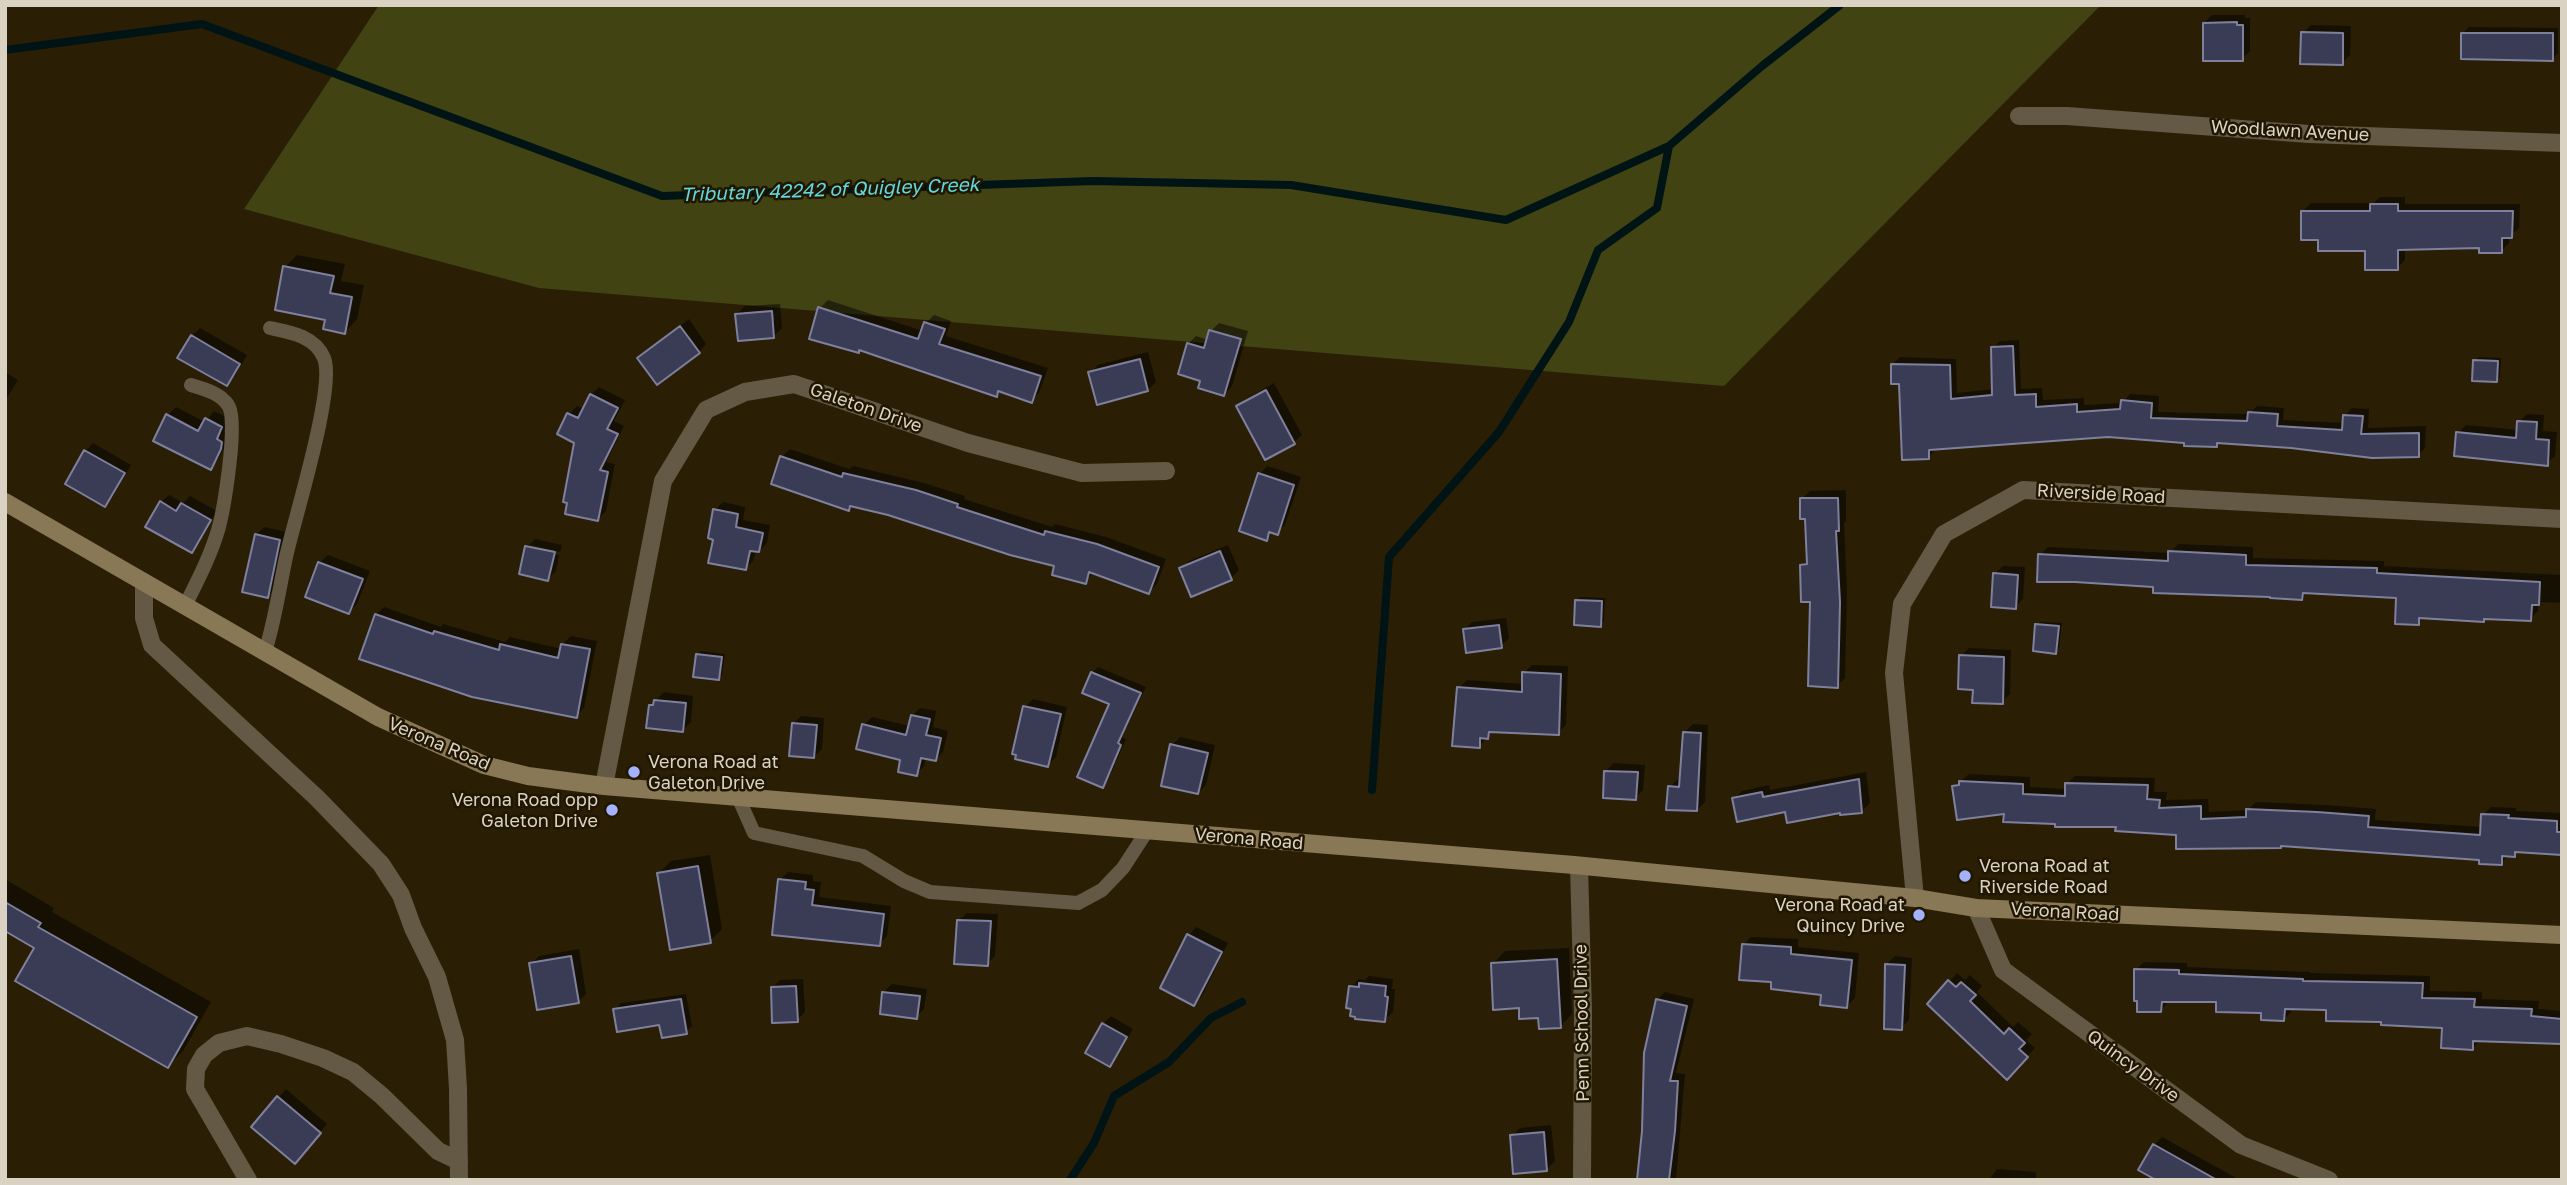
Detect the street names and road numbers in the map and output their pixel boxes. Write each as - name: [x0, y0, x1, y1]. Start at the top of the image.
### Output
- street label: Woodlawn Avenue: [2210, 116, 2370, 146]
- street label: Galeton Drive: [807, 379, 925, 437]
- street label: Riverside Road: [2036, 480, 2166, 508]
- street label: Verona Road: [385, 713, 493, 775]
- street label: Verona Road: [1194, 823, 1304, 855]
- street label: Verona Road: [2010, 898, 2120, 926]
- street label: Penn School Drive: [1570, 944, 1594, 1102]
- street label: Quincy Drive: [2083, 1025, 2183, 1107]

